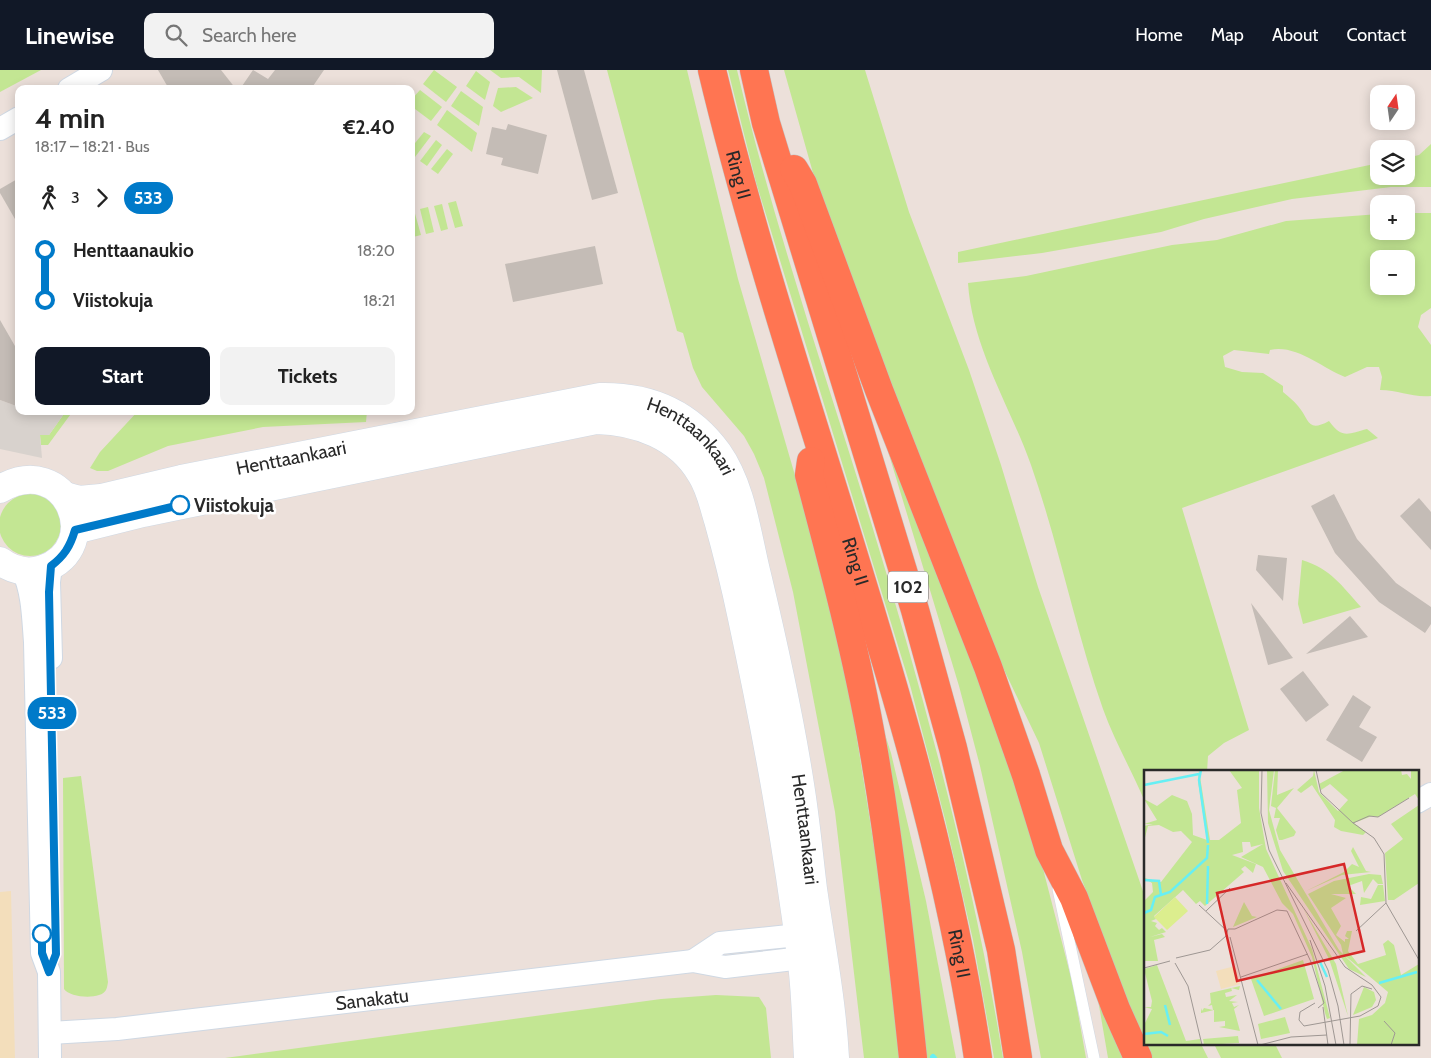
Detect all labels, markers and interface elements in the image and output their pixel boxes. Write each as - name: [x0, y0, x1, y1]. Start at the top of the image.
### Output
- search box: [144, 13, 494, 58]
- text: Linewise: [25, 21, 114, 50]
- icon: search: [162, 21, 190, 49]
- text: Search here: [202, 24, 297, 47]
- text: Home: [1135, 24, 1183, 46]
- text: Map: [1211, 24, 1244, 46]
- text: About: [1272, 24, 1318, 46]
- text: Contact: [1346, 24, 1406, 46]
- north arrow: [1370, 85, 1415, 130]
- map controls: [1370, 85, 1415, 295]
- text: 4 min: [35, 101, 105, 135]
- text: €2.40: [343, 116, 395, 139]
- text: 18:17 – 18:21 · Bus: [35, 137, 150, 156]
- button: layers: [1370, 140, 1415, 185]
- street label: Ring II: [721, 148, 756, 202]
- icon: walk: [35, 184, 63, 212]
- icon: forward: [88, 184, 116, 212]
- text: 533: [134, 187, 163, 209]
- text: 3: [71, 188, 80, 207]
- button: +: [1370, 195, 1415, 240]
- text: Henttaanaukio: [73, 239, 194, 262]
- text: 18:20: [357, 241, 395, 260]
- button: −: [1370, 250, 1415, 295]
- text: Viistokuja: [73, 289, 153, 312]
- text: 18:21: [363, 291, 395, 310]
- button: Start: [35, 347, 210, 405]
- button: Tickets: [220, 347, 395, 405]
- street label: Henttaankaari: [644, 392, 740, 479]
- street label: Henttaankaari: [234, 435, 348, 479]
- place label: Viistokuja: [194, 494, 274, 517]
- marker: Viistokuja: [170, 495, 190, 515]
- street label: Ring II: [838, 534, 874, 588]
- road number: 102: [888, 572, 928, 602]
- line badge: 533: [23, 697, 81, 729]
- text: 533: [37, 702, 67, 724]
- inset map: [1144, 770, 1418, 1046]
- street label: Henttaankaari: [787, 772, 824, 886]
- unlabelled marker: [32, 924, 52, 944]
- street label: Ring II: [944, 927, 976, 980]
- street label: Sanakatu: [334, 983, 410, 1015]

